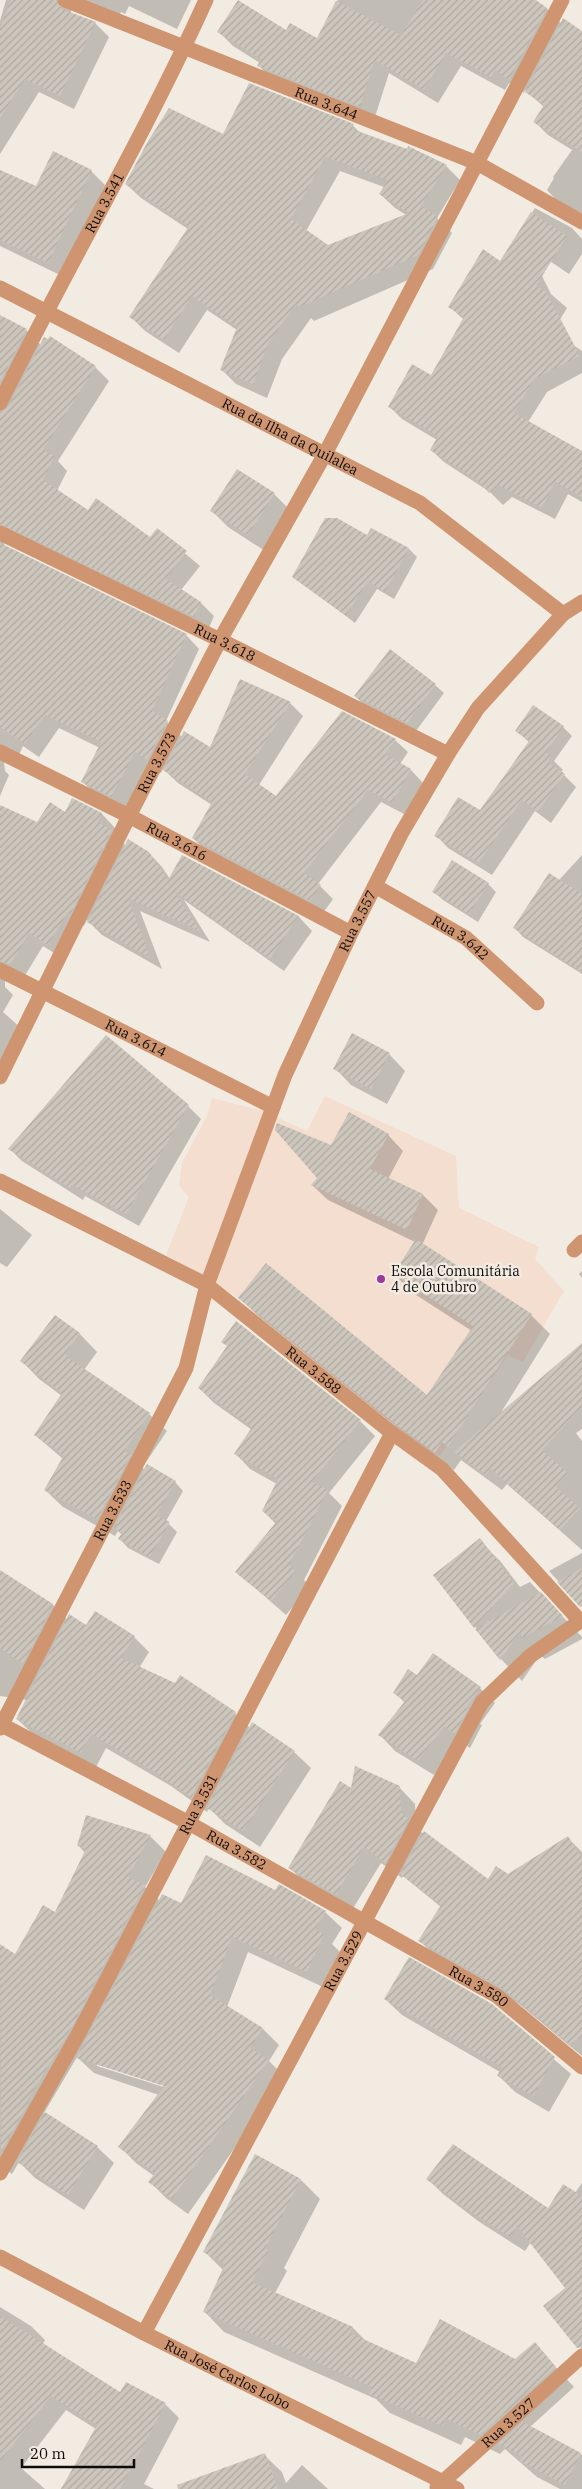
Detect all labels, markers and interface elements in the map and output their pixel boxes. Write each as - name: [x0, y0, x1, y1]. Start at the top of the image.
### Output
- street label: Rua 3.644: [292, 83, 360, 124]
- street label: Rua 3.541: [81, 169, 128, 236]
- street label: Rua da Ilha da Quilalea: [219, 394, 362, 479]
- street label: Rua 3.618: [191, 620, 258, 665]
- street label: Rua 3.573: [133, 729, 180, 796]
- street label: Rua 3.616: [143, 818, 210, 865]
- street label: Rua 3.557: [335, 887, 380, 955]
- street label: Rua 3.642: [429, 911, 493, 964]
- street label: Rua 3.614: [102, 1015, 170, 1061]
- place label: Escola Comunitária 4 de Outubro: [391, 1262, 520, 1296]
- marker: Escola Comunitária 4 de Outubro: [375, 1273, 387, 1285]
- street label: Rua 3.588: [282, 1342, 345, 1398]
- street label: Rua 3.533: [89, 1477, 136, 1544]
- street label: Rua 3.531: [175, 1770, 222, 1838]
- street label: Rua 3.582: [203, 1826, 270, 1874]
- street label: Rua 3.529: [320, 1928, 367, 1994]
- street label: Rua 3.580: [446, 1962, 512, 2011]
- street label: Rua José Carlos Lobo: [161, 2336, 293, 2414]
- street label: Rua 3.527: [478, 2394, 539, 2452]
- scale bar: [22, 2436, 135, 2468]
- text: 20 m: [30, 2444, 66, 2463]

